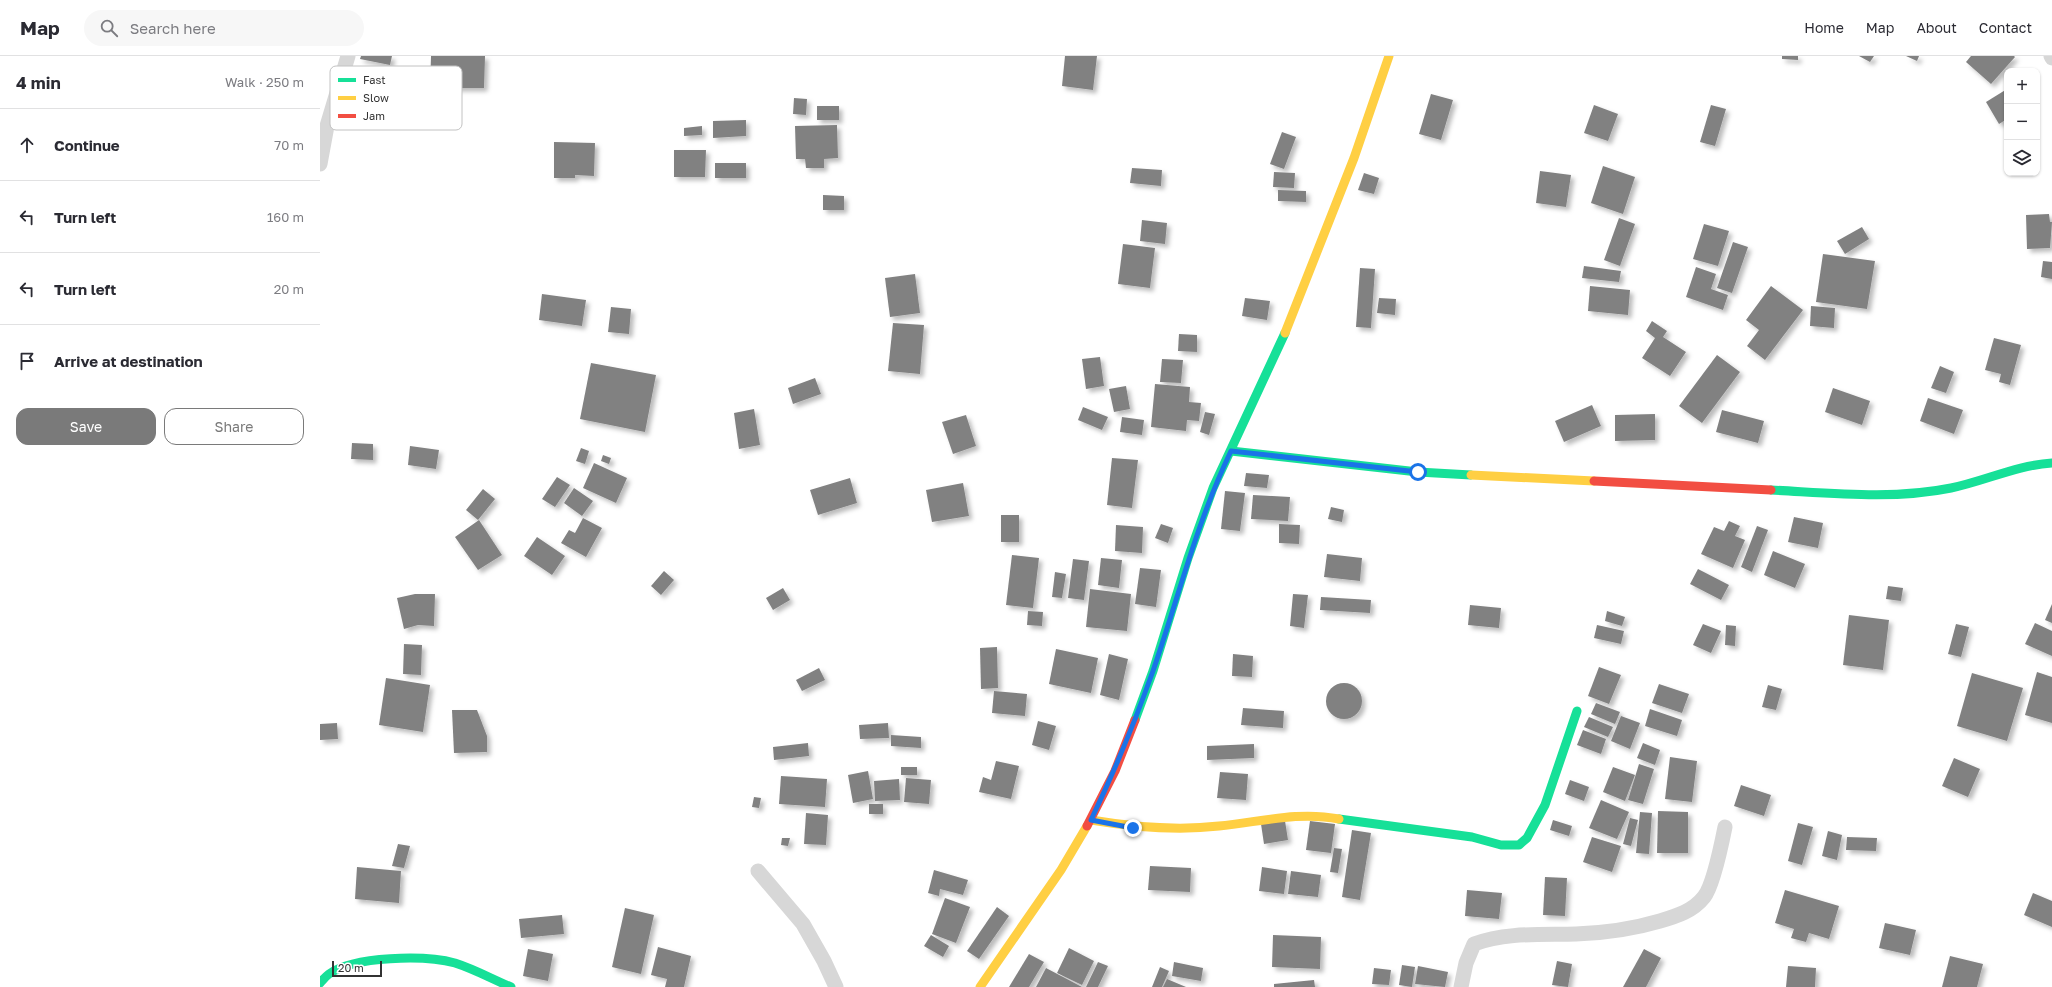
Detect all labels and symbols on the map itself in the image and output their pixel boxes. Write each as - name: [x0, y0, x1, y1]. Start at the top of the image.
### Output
- legend: [330, 66, 462, 130]
- text: Fast: [363, 73, 386, 86]
- text: Slow: [363, 91, 389, 104]
- text: Jam: [363, 109, 385, 122]
- route start: [1409, 463, 1427, 481]
- route end: [1124, 819, 1142, 837]
- scale bar: [332, 959, 382, 978]

